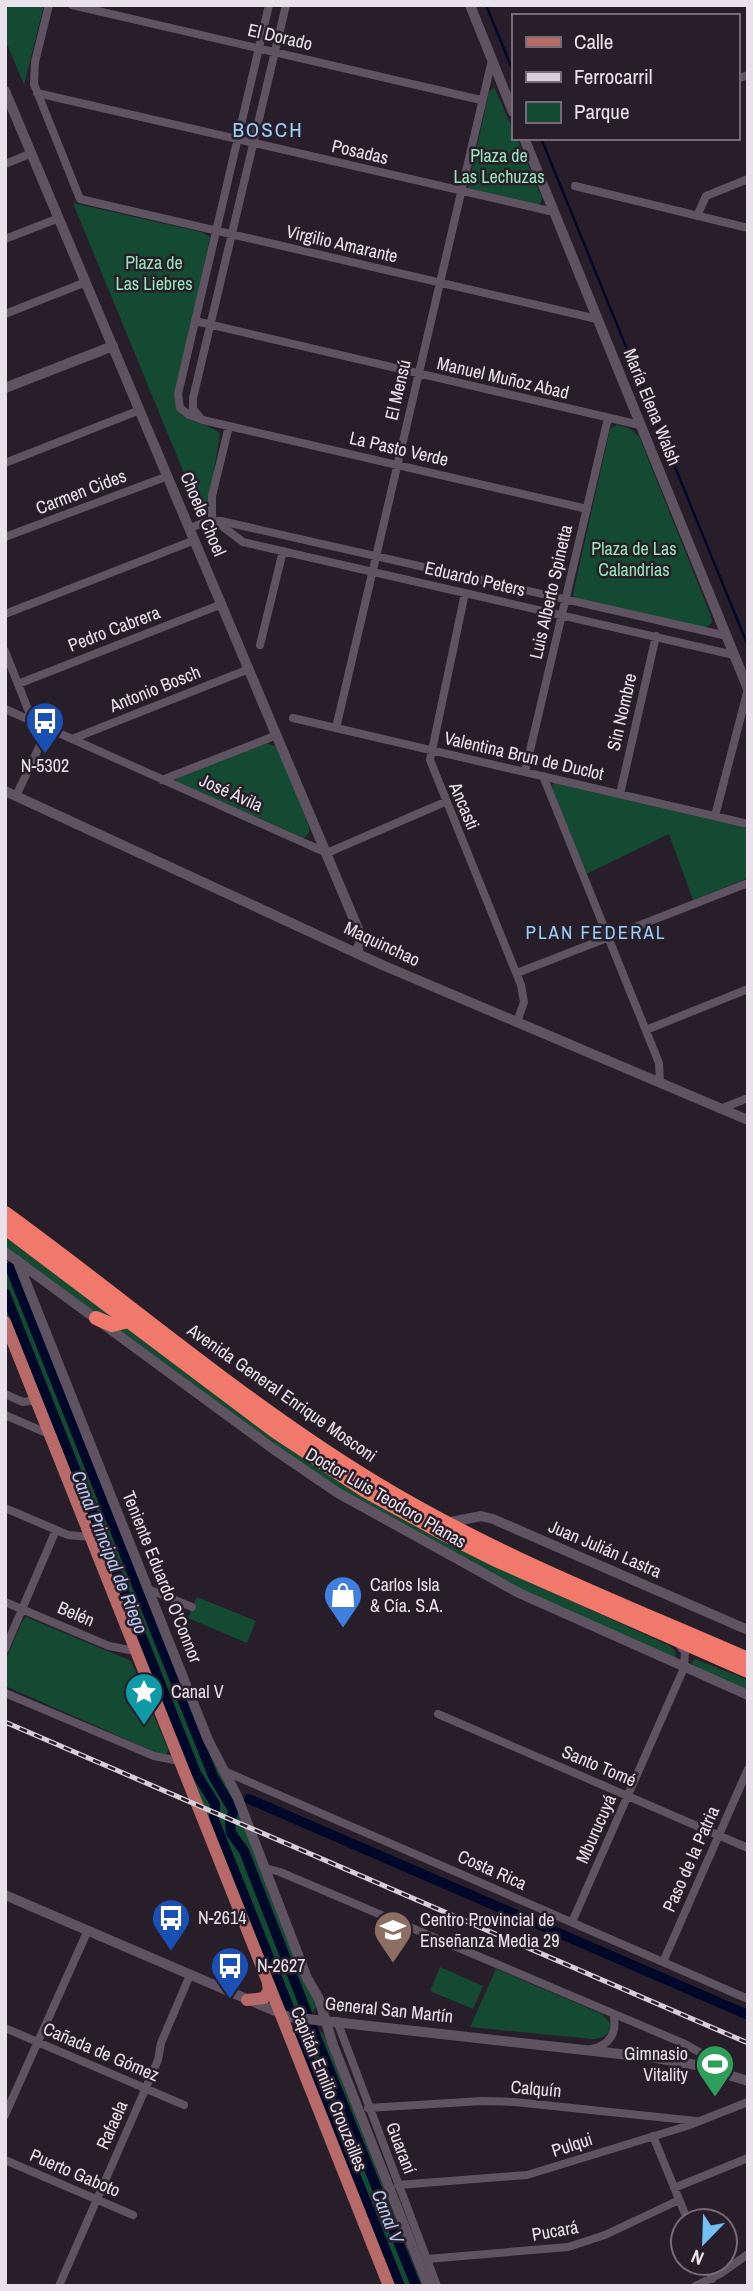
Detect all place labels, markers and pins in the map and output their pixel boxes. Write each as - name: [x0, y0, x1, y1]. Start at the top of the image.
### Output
- bus stop icon: N-5302: [24, 700, 66, 755]
- place label: N-5302: [21, 753, 69, 778]
- place label: Carlos Isla & Cía. S.A.: [370, 1572, 443, 1618]
- shop icon: Carlos Isla & Cía. S.A.: [322, 1574, 364, 1629]
- place icon: Canal V: [123, 1671, 165, 1726]
- place label: Canal V: [171, 1679, 224, 1704]
- bus stop icon: N-2614: [150, 1897, 192, 1952]
- place label: N-2614: [198, 1905, 246, 1930]
- place label: Centro Provincial de Enseñanza Media 29: [420, 1907, 560, 1953]
- school or university icon: Centro Provincial de Enseñanza Media 29: [372, 1909, 414, 1964]
- bus stop icon: N-2627: [209, 1945, 251, 2000]
- place label: N-2627: [257, 1953, 305, 1978]
- place label: Gimnasio Vitality: [624, 2041, 689, 2087]
- sports icon: Gimnasio Vitality: [694, 2043, 736, 2098]

